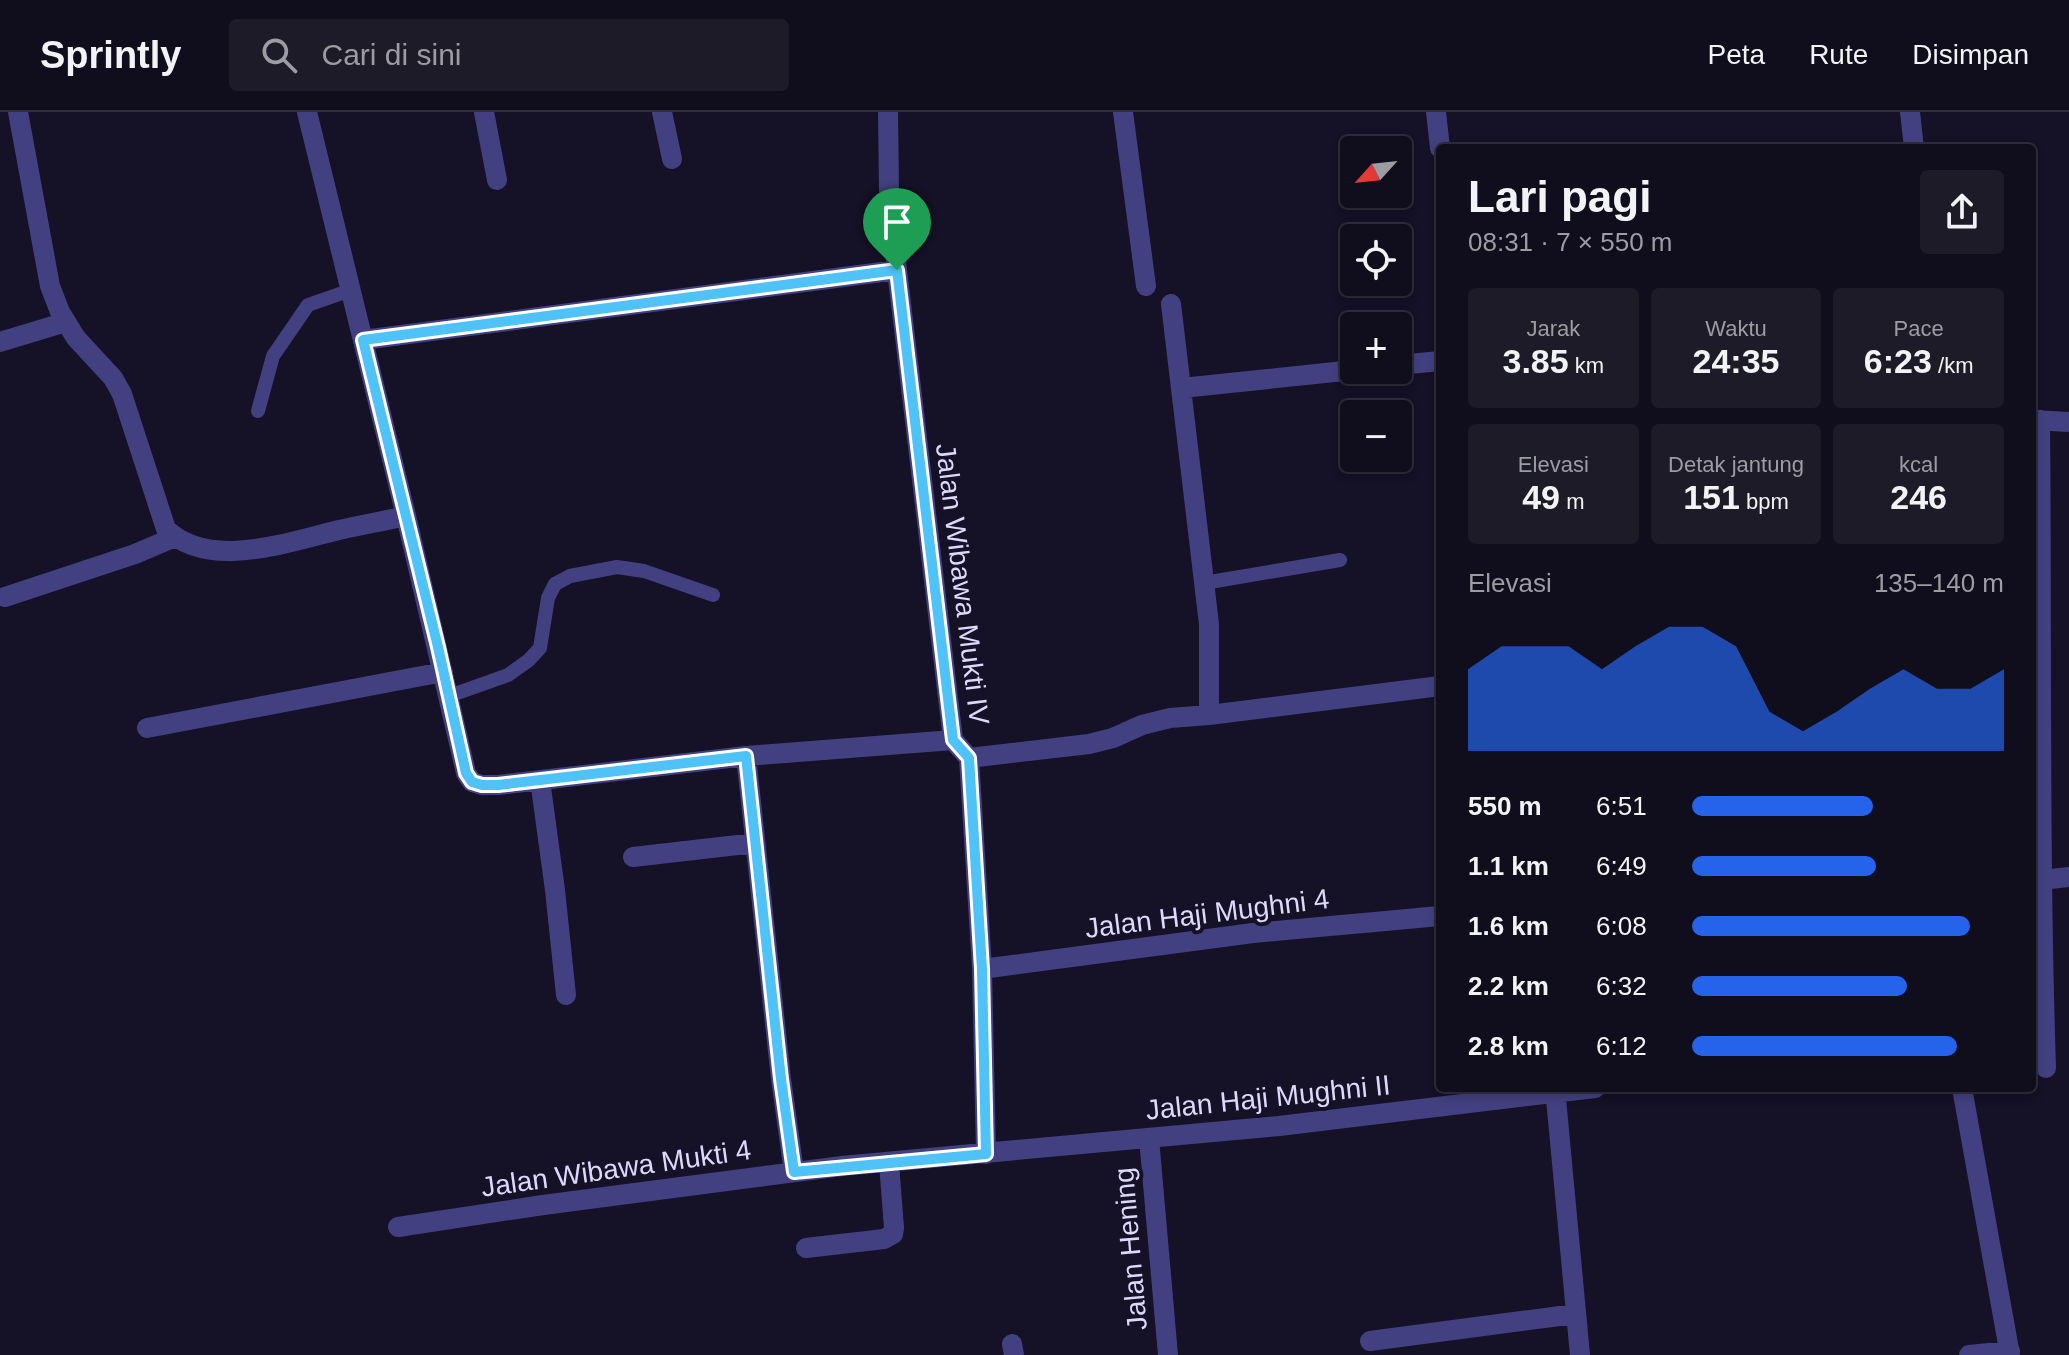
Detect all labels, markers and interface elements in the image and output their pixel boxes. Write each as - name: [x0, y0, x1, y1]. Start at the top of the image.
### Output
- search box: [229, 19, 789, 91]
- icon: search: [257, 33, 301, 77]
- text: Sprintly: [40, 34, 181, 76]
- text: Cari di sini: [321, 38, 462, 71]
- text: Peta: [1708, 39, 1765, 70]
- text: Rute: [1809, 39, 1868, 70]
- text: Disimpan: [1912, 39, 2029, 70]
- north arrow: [1340, 136, 1412, 208]
- map controls: [1340, 136, 1412, 472]
- button: share: [1920, 170, 2004, 254]
- text: Lari pagi: [1468, 172, 1651, 221]
- pin: [863, 188, 931, 270]
- icon: arrive: [875, 200, 919, 244]
- button: locate: [1340, 224, 1412, 296]
- text: 08:31 · 7 × 550 m: [1468, 227, 1673, 257]
- button: +: [1340, 312, 1412, 384]
- text: Jarak: [1526, 316, 1580, 341]
- text: Waktu: [1705, 316, 1767, 341]
- text: Pace: [1894, 316, 1944, 341]
- text: 3.85: [1503, 342, 1569, 380]
- text: 24:35: [1693, 342, 1779, 380]
- text: 6:23: [1864, 342, 1932, 380]
- text: km: [1569, 353, 1604, 378]
- text: /km: [1932, 353, 1973, 378]
- button: −: [1340, 400, 1412, 472]
- street label: Jalan Wibawa Mukti IV: [930, 442, 995, 727]
- text: Elevasi: [1518, 452, 1589, 477]
- text: Detak jantung: [1668, 452, 1804, 477]
- text: kcal: [1899, 452, 1938, 477]
- text: 49: [1522, 478, 1560, 516]
- text: 151: [1683, 478, 1740, 516]
- text: 246: [1890, 478, 1947, 516]
- text: m: [1560, 489, 1584, 514]
- text: bpm: [1740, 489, 1789, 514]
- text: Elevasi: [1468, 568, 1552, 598]
- text: 135–140 m: [1874, 568, 2004, 598]
- text: 550 m: [1468, 791, 1542, 821]
- text: 6:51: [1596, 791, 1647, 821]
- text: 1.1 km: [1468, 851, 1549, 881]
- text: 6:49: [1596, 851, 1647, 881]
- street label: Jalan Haji Mughni 4: [1083, 883, 1331, 944]
- text: 1.6 km: [1468, 911, 1549, 941]
- text: 6:08: [1596, 911, 1647, 941]
- text: 2.2 km: [1468, 971, 1549, 1001]
- text: 6:32: [1596, 971, 1647, 1001]
- text: 2.8 km: [1468, 1031, 1549, 1061]
- text: 6:12: [1596, 1031, 1647, 1061]
- street label: Jalan Haji Mughni II: [1144, 1069, 1392, 1126]
- street label: Jalan Wibawa Mukti 4: [479, 1134, 753, 1203]
- street label: Jalan Hening: [1108, 1166, 1153, 1332]

